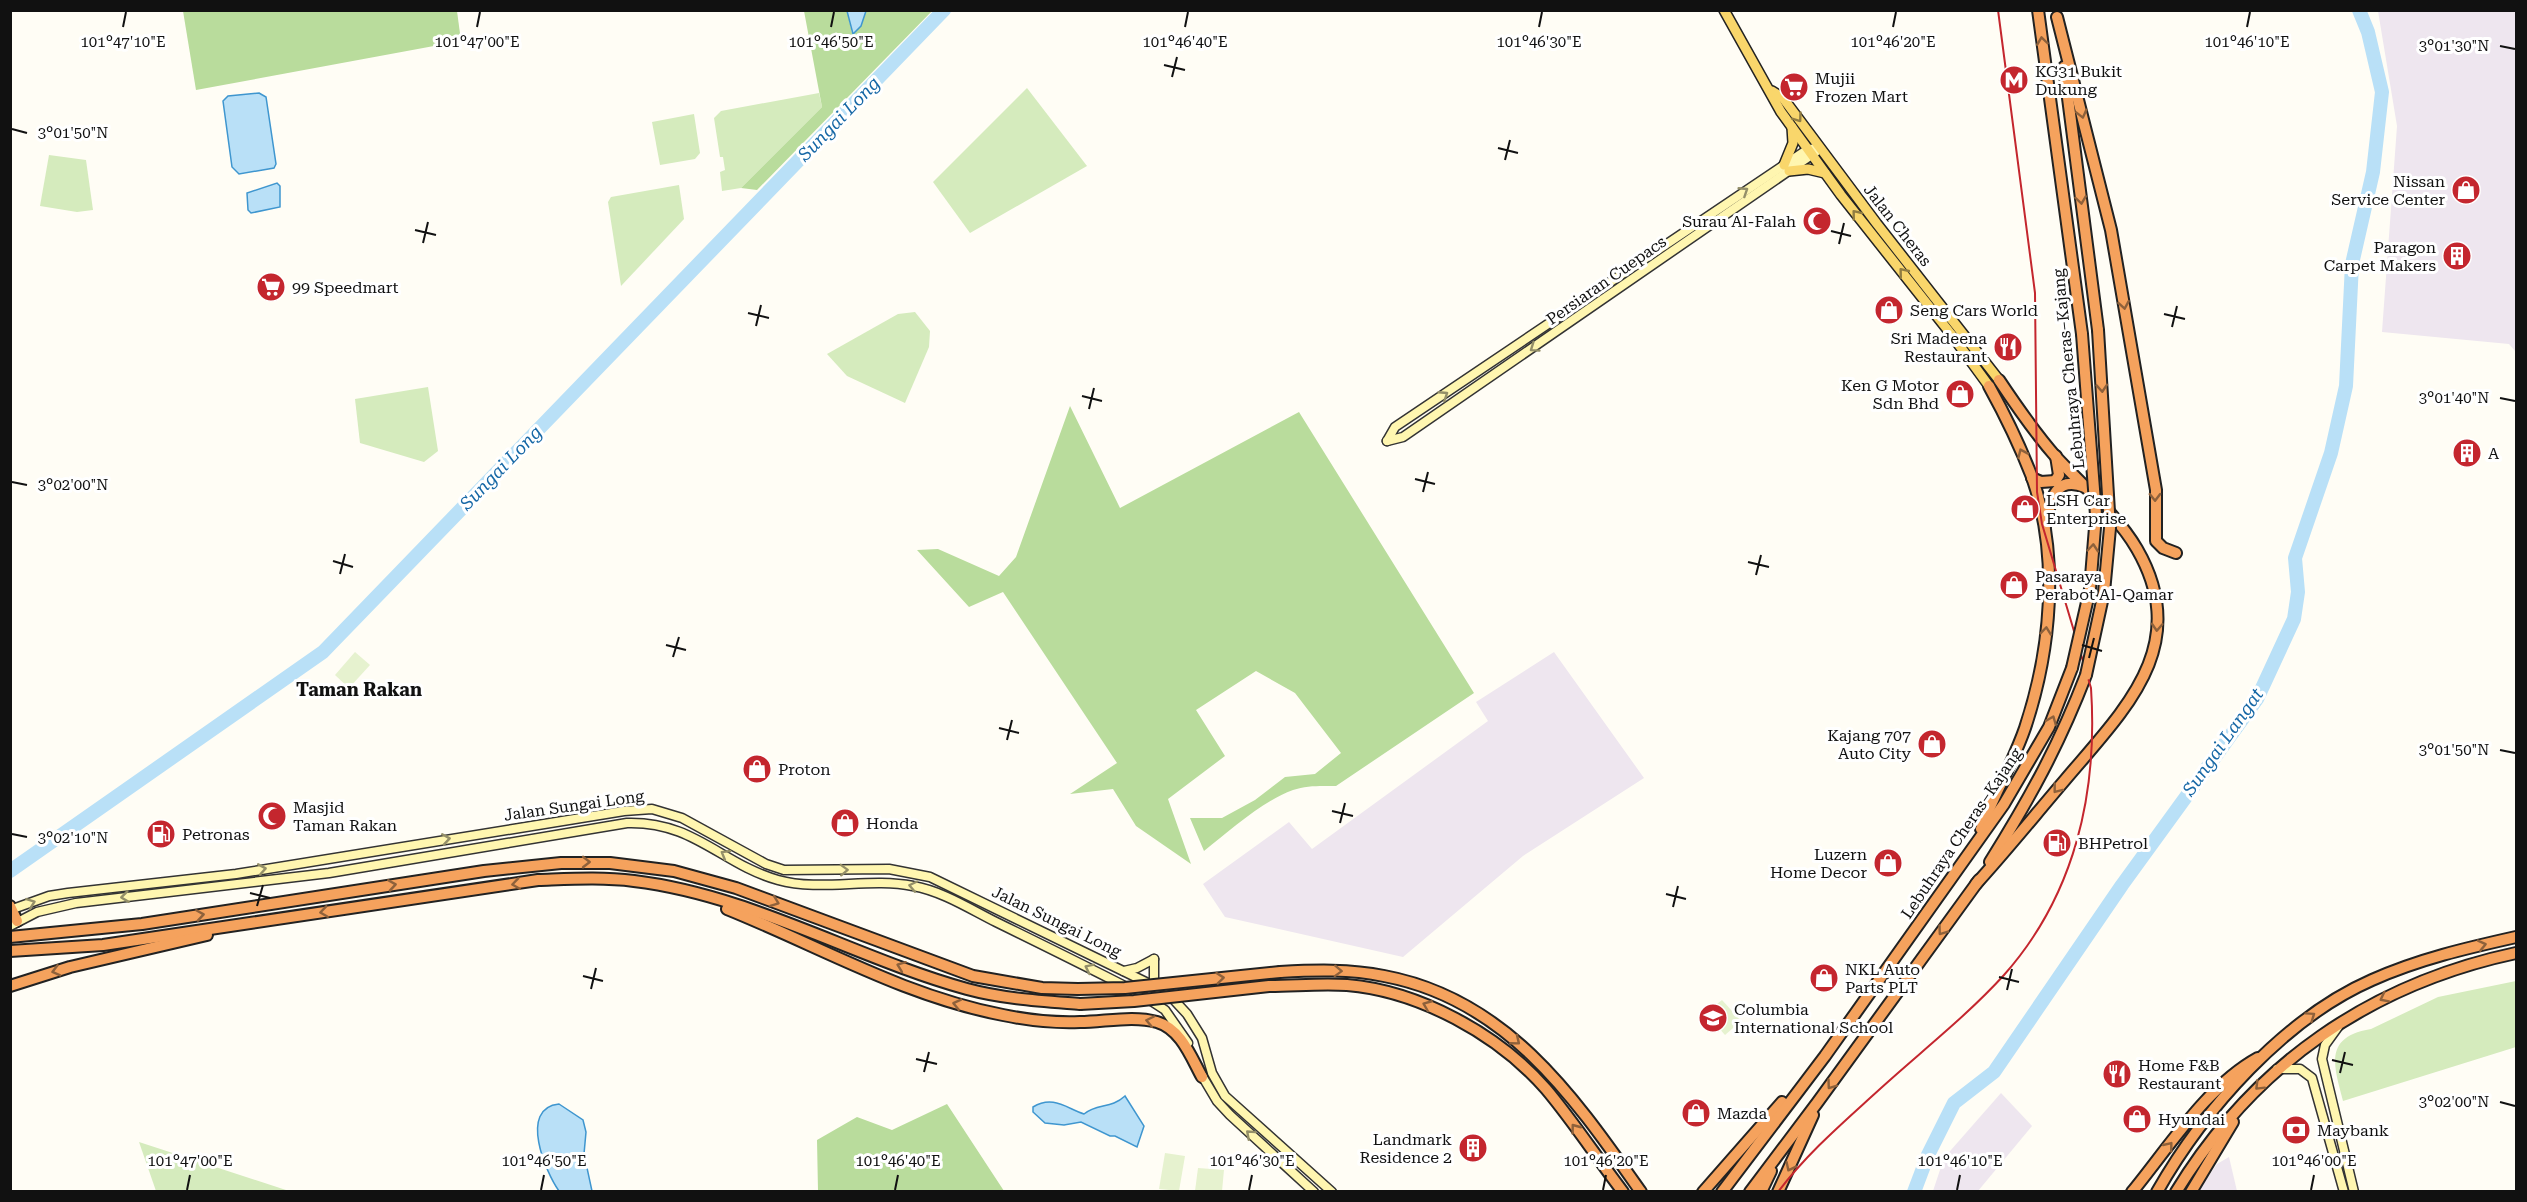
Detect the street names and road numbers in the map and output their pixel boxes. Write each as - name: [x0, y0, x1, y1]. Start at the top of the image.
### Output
- street label: Jalan Cheras: [1860, 181, 1936, 270]
- street label: Persiaran Cuepacs: [1543, 232, 1670, 329]
- street label: Lebuhraya Cheras–Kajang: [2048, 267, 2088, 470]
- street label: Lebuhraya Cheras–Kajang: [1897, 744, 2026, 922]
- street label: Jalan Sungai Long: [503, 786, 646, 825]
- street label: Jalan Sungai Long: [989, 882, 1125, 961]

